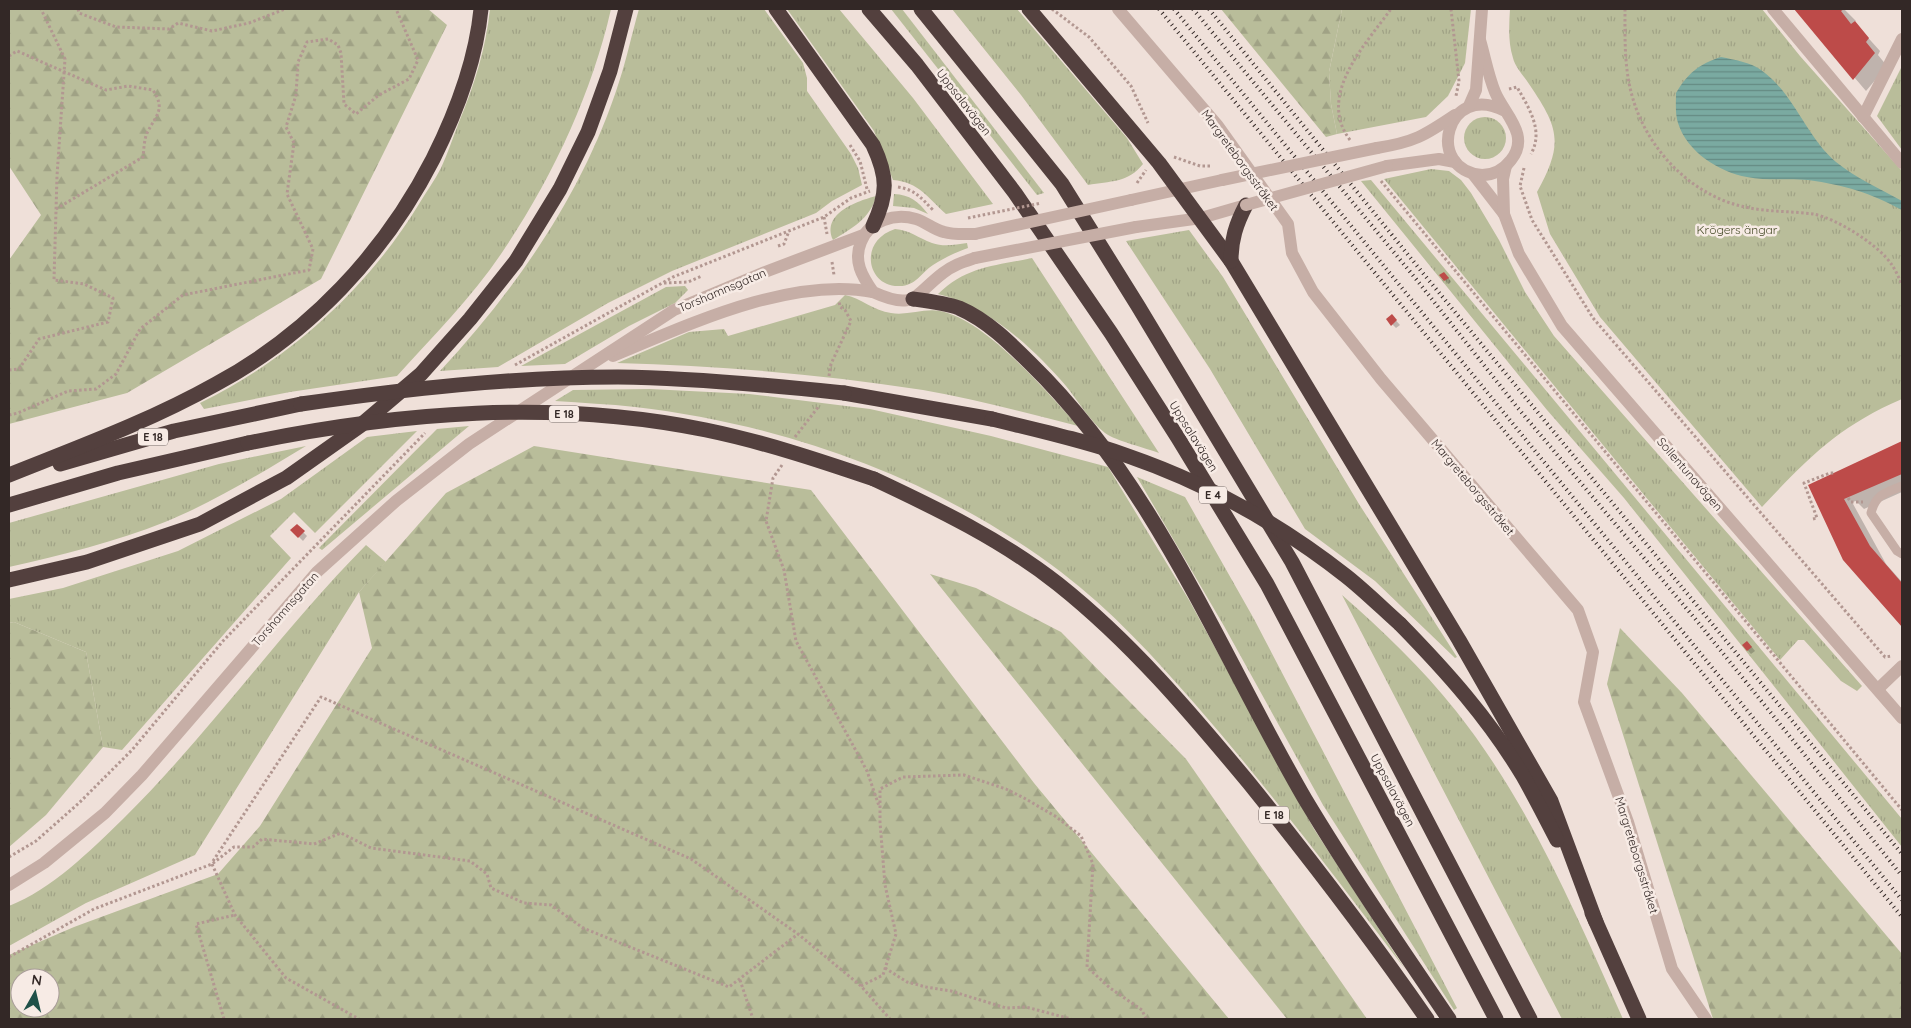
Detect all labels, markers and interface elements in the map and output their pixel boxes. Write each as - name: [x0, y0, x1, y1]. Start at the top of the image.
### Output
- street label: Uppsalavägen: [933, 66, 995, 138]
- street label: Margreteborgsstråket: [1198, 106, 1282, 214]
- park label: Krögers ängar: [1697, 222, 1778, 237]
- street label: Torshamnsgatan: [676, 265, 768, 315]
- street label: Uppsalavägen: [1166, 398, 1222, 474]
- road number: E 18: [549, 406, 579, 422]
- road number: E 18: [138, 428, 168, 446]
- street label: Sollentunavägen: [1654, 434, 1726, 514]
- street label: Margreteborgsstråket: [1428, 436, 1518, 538]
- road number: E 4: [1199, 486, 1227, 504]
- street label: Torshamnsgatan: [249, 569, 321, 649]
- street label: Uppsalavägen: [1367, 751, 1419, 829]
- street label: Margreteborgsstråket: [1612, 795, 1662, 915]
- road number: E 18: [1259, 806, 1289, 824]
- north arrow: [10, 968, 60, 1018]
- text: N: [30, 970, 43, 990]

